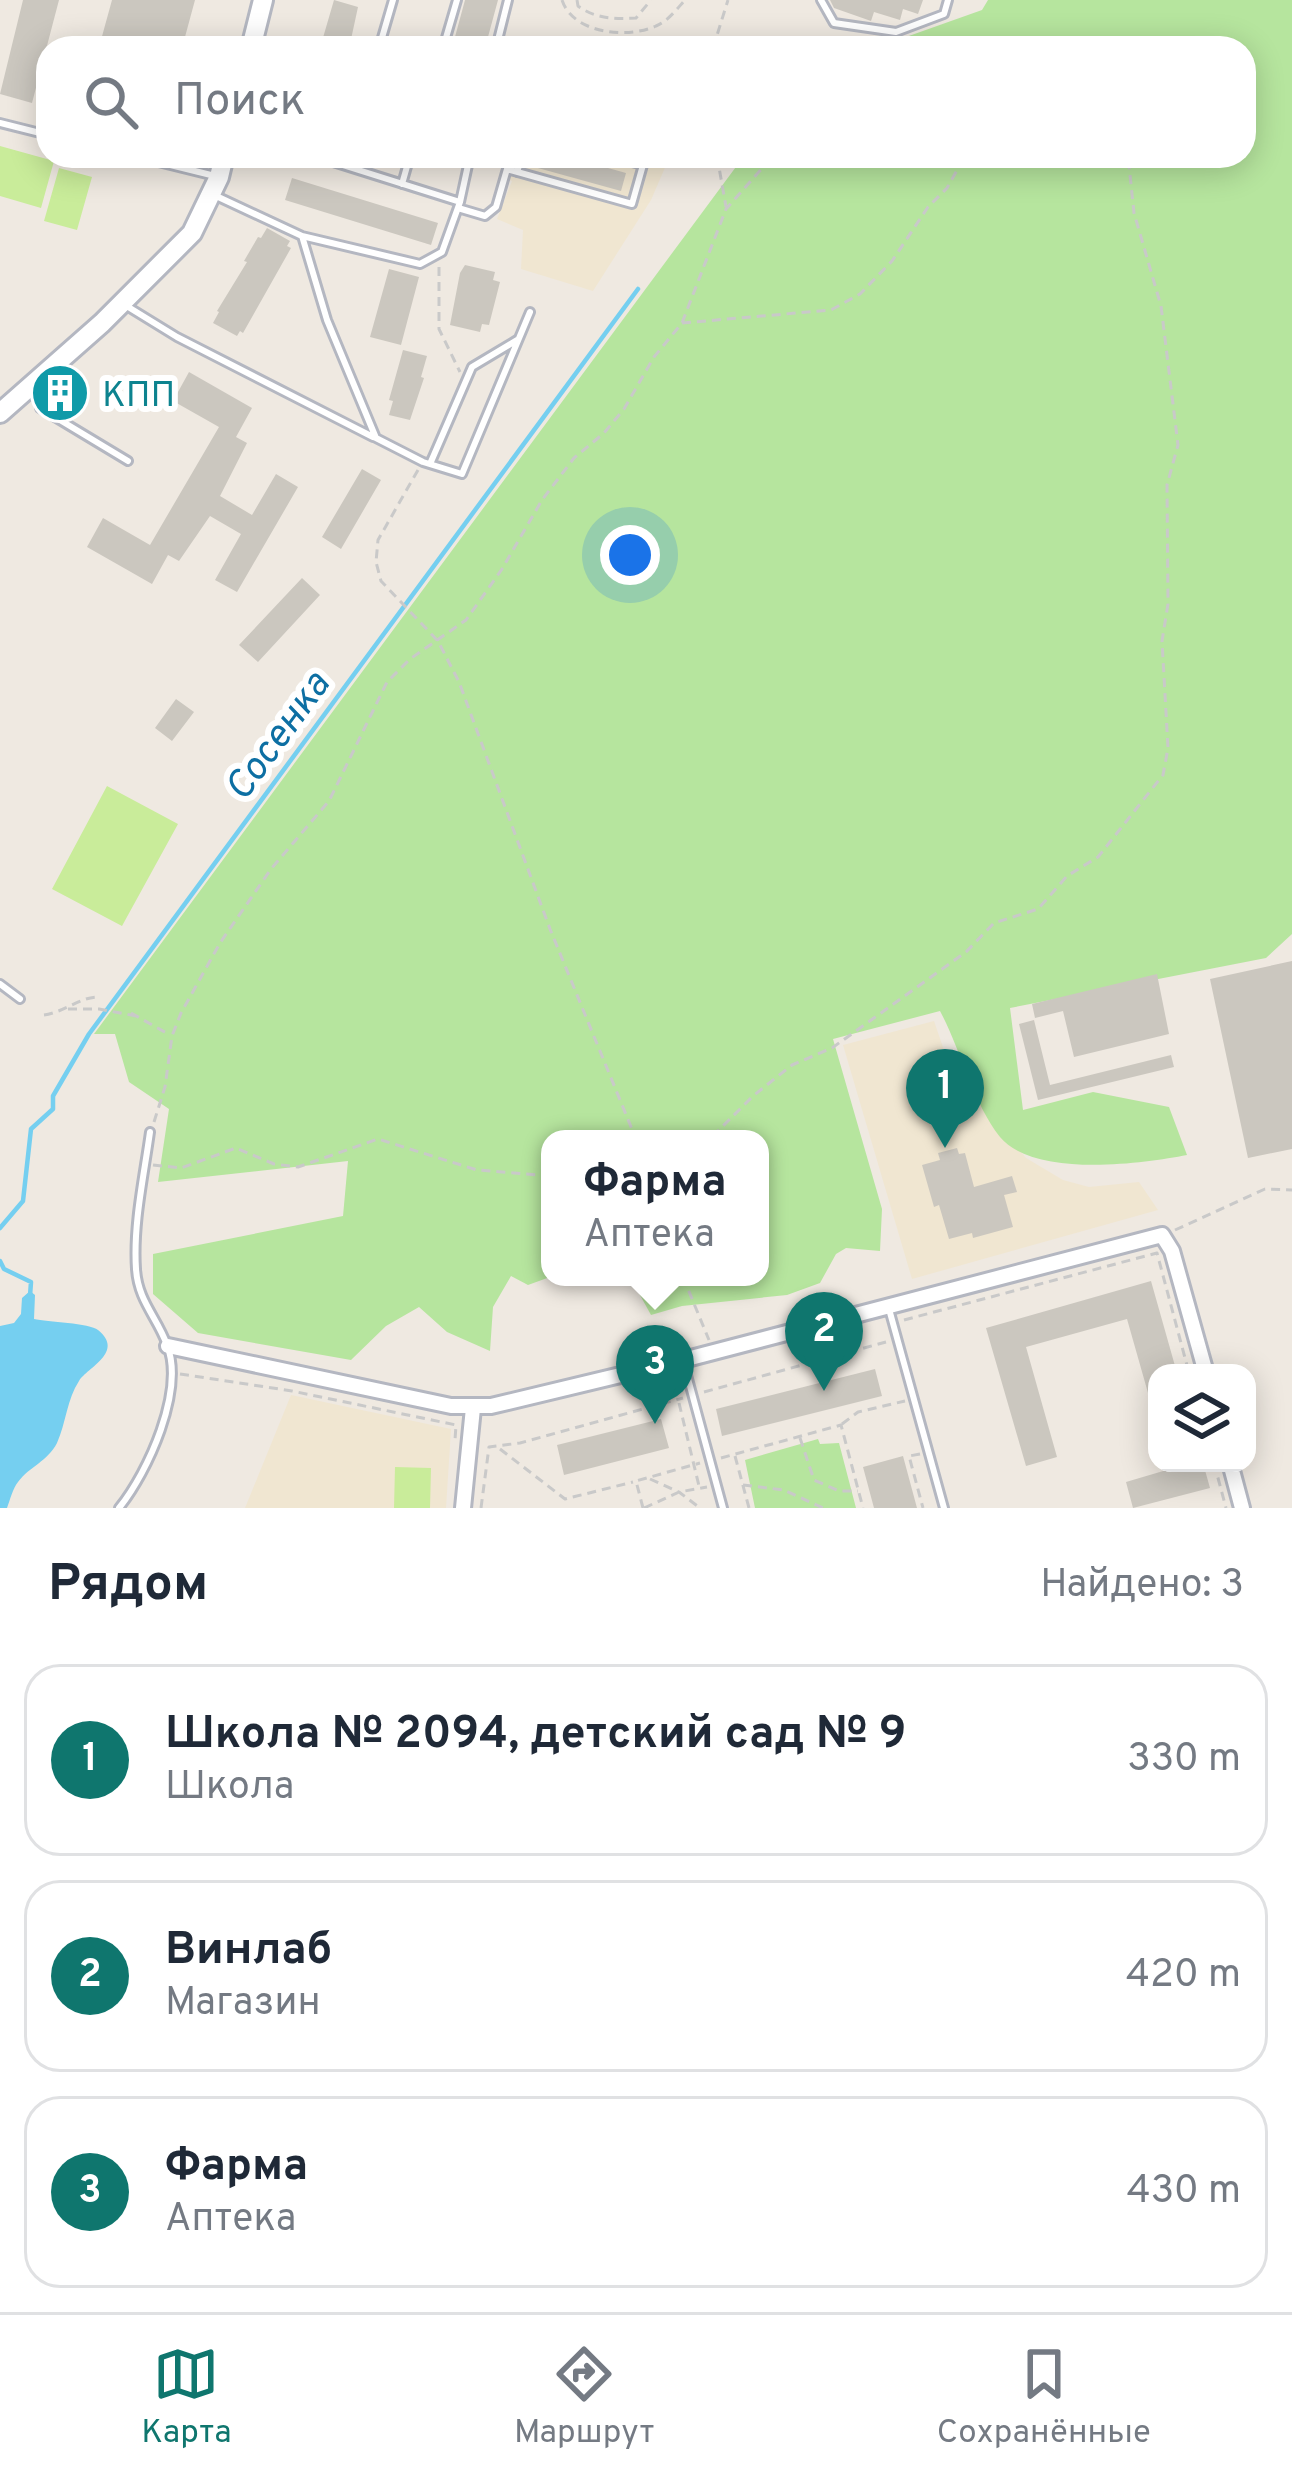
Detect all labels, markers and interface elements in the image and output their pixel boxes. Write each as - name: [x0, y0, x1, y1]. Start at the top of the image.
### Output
- search box: [36, 36, 1256, 168]
- icon: search: [78, 69, 144, 135]
- text: Поиск: [174, 74, 305, 131]
- building icon: КПП: [29, 362, 91, 424]
- place label: КПП: [102, 374, 175, 420]
- your location: [600, 525, 660, 585]
- water label: Сосенка: [216, 663, 344, 812]
- pin: 1: [906, 1049, 984, 1148]
- popup: [541, 1130, 769, 1286]
- text: Фарма: [583, 1155, 727, 1212]
- text: Аптека: [583, 1212, 715, 1261]
- pin: 2: [785, 1292, 863, 1391]
- pin: 3: [616, 1325, 694, 1424]
- map controls: [1148, 1364, 1256, 1472]
- button: layers: [1148, 1364, 1256, 1472]
- text: Рядом: [48, 1554, 208, 1619]
- text: Найдено: 3: [1040, 1562, 1244, 1611]
- text: Школа № 2094, детский сад № 9: [165, 1707, 906, 1764]
- text: 1: [82, 1736, 98, 1785]
- text: 330 m: [1127, 1736, 1241, 1785]
- text: Школа: [165, 1764, 294, 1813]
- text: Винлаб: [165, 1923, 332, 1980]
- text: 2: [78, 1952, 102, 2001]
- text: 420 m: [1126, 1952, 1241, 2001]
- text: Магазин: [165, 1980, 321, 2029]
- text: Фарма: [165, 2139, 308, 2196]
- text: 3: [78, 2168, 102, 2217]
- text: 430 m: [1126, 2168, 1241, 2217]
- text: Аптека: [165, 2196, 296, 2245]
- tab: Карта: [141, 2341, 232, 2455]
- tab: Маршрут: [514, 2341, 654, 2455]
- tab: Сохранённые: [937, 2341, 1151, 2455]

